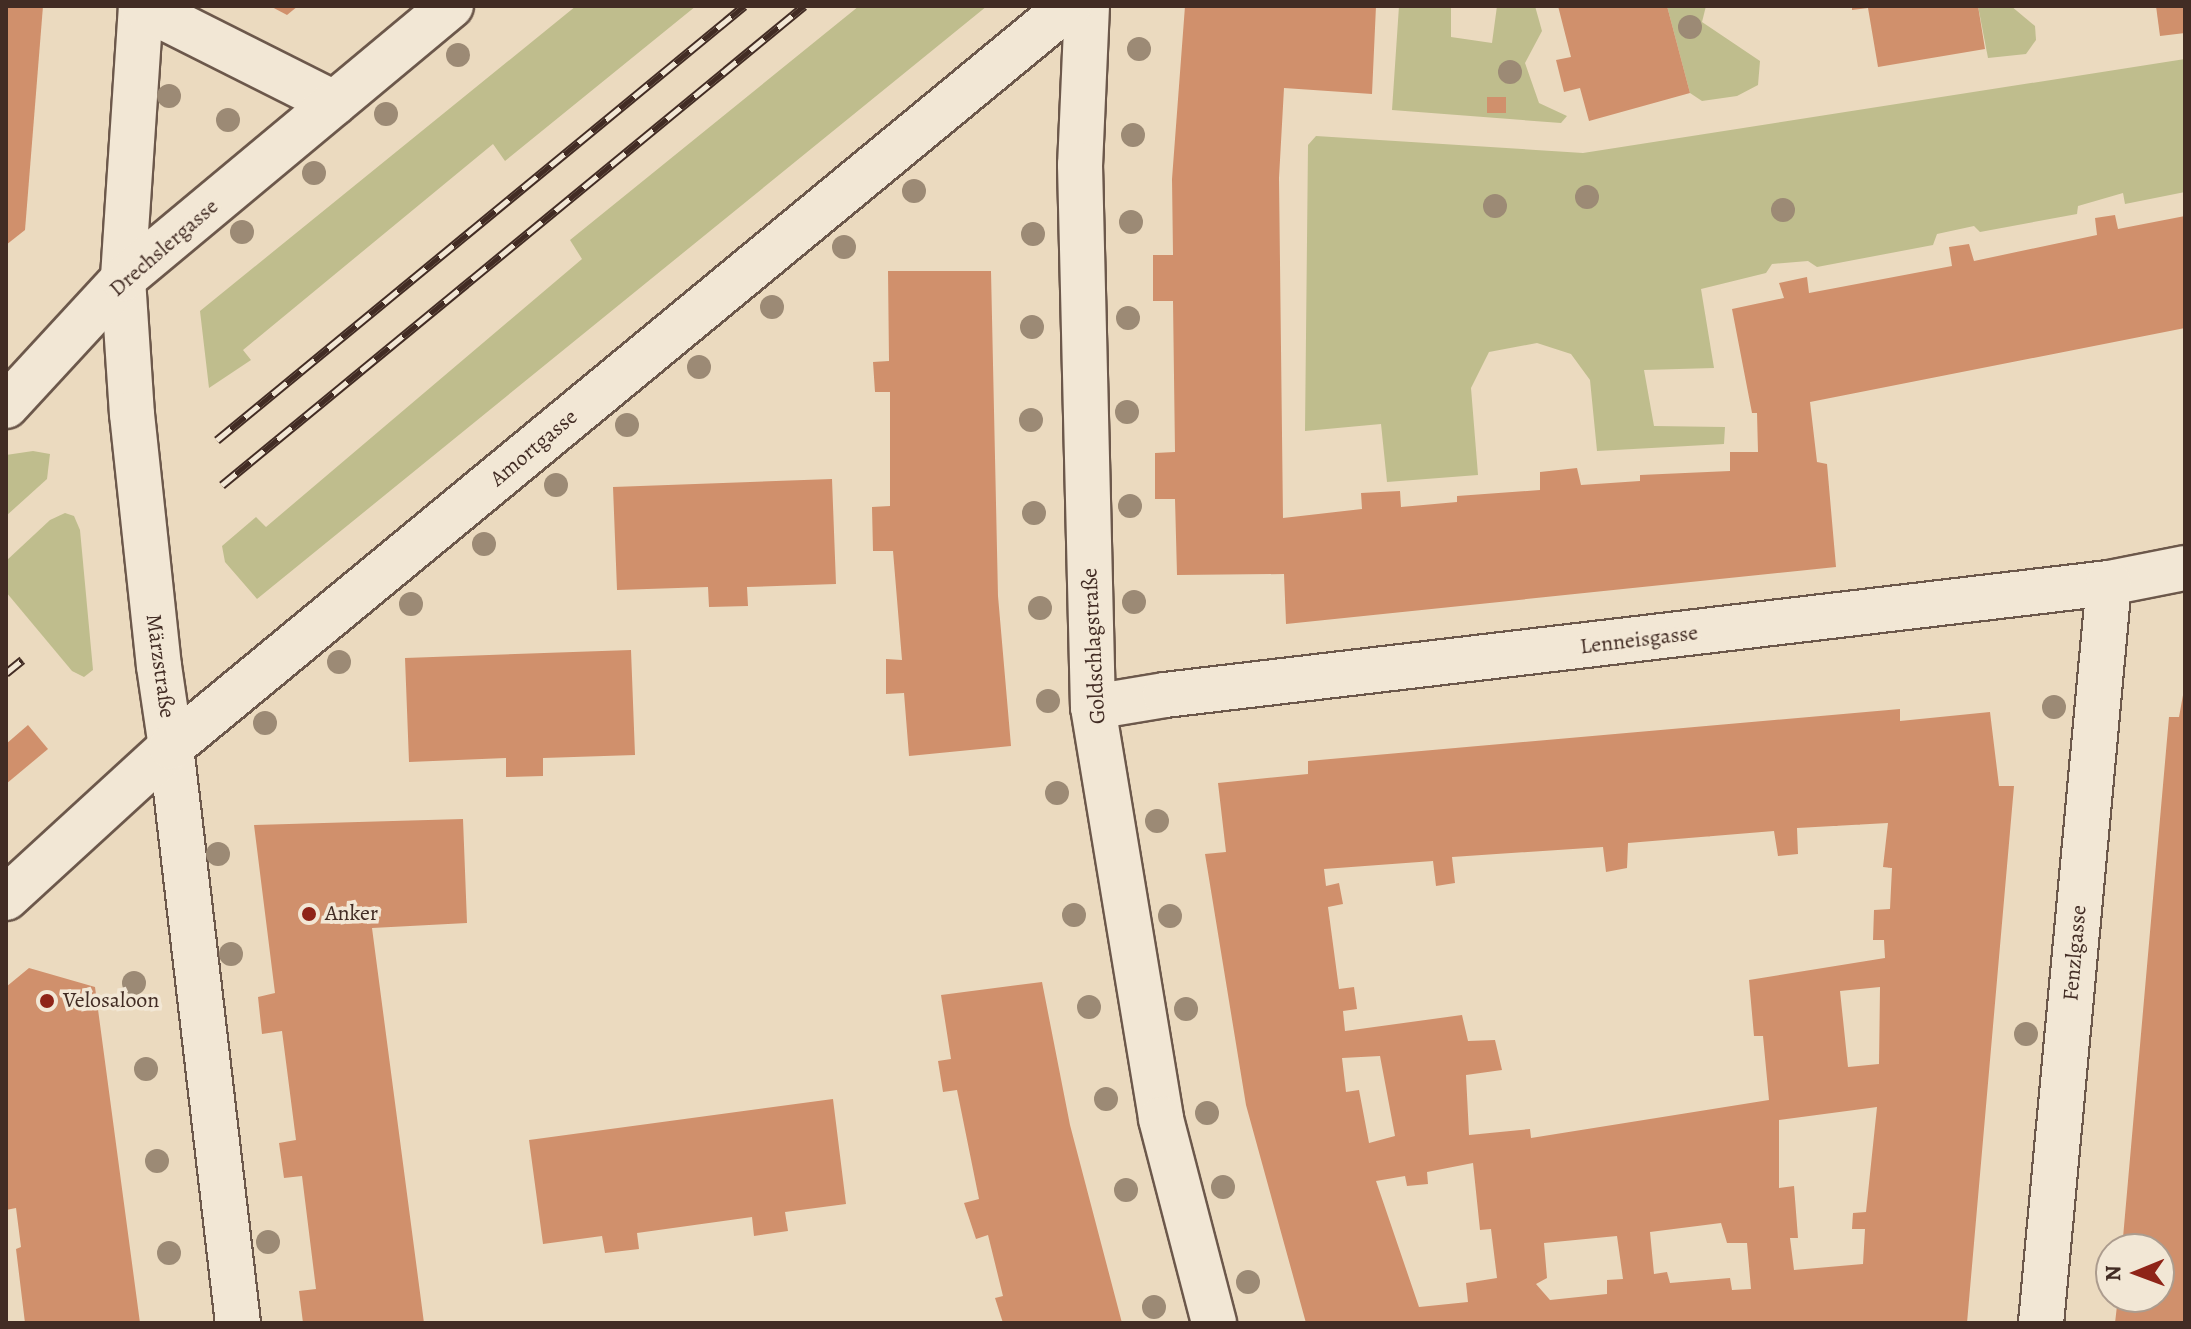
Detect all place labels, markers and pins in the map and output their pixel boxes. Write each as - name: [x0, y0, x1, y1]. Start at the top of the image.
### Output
- place label: Anker: [325, 901, 378, 927]
- marker: Anker: [300, 905, 318, 923]
- place label: Velosaloon: [63, 988, 159, 1014]
- marker: Velosaloon: [38, 992, 56, 1010]

